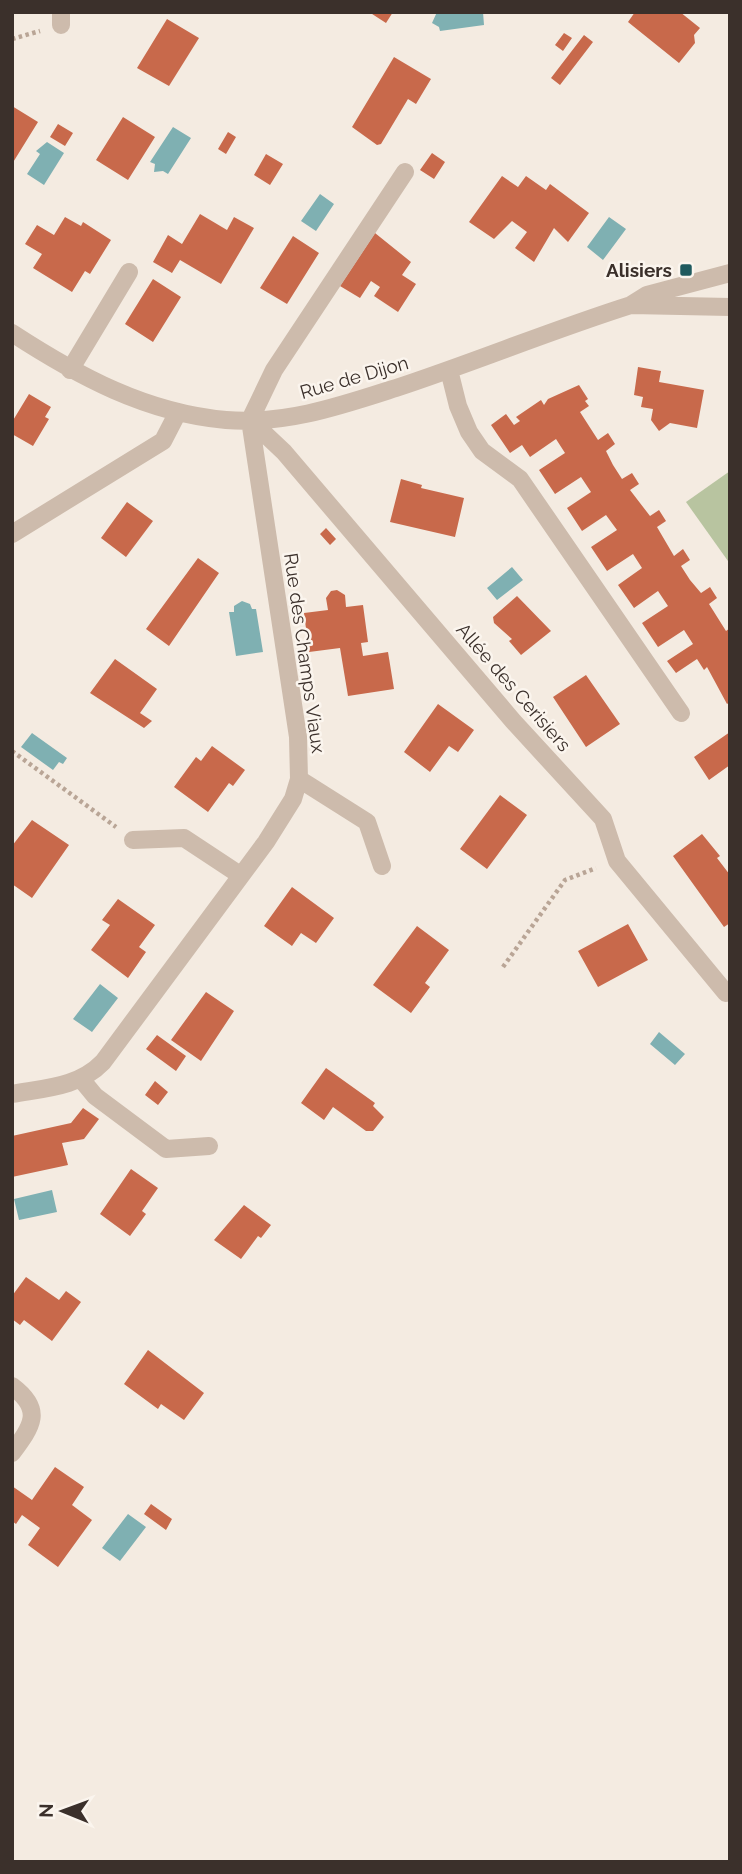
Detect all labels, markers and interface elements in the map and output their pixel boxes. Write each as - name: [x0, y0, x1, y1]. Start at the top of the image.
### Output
- place label: Alisiers: [606, 259, 672, 281]
- marker: Alisiers: [678, 262, 694, 278]
- street label: Rue de Dijon: [297, 351, 411, 403]
- street label: Rue des Champs Viaux: [280, 552, 330, 755]
- street label: Allée des Cerisiers: [452, 618, 576, 756]
- north arrow: [28, 1776, 98, 1846]
- text: N: [35, 1803, 57, 1818]

